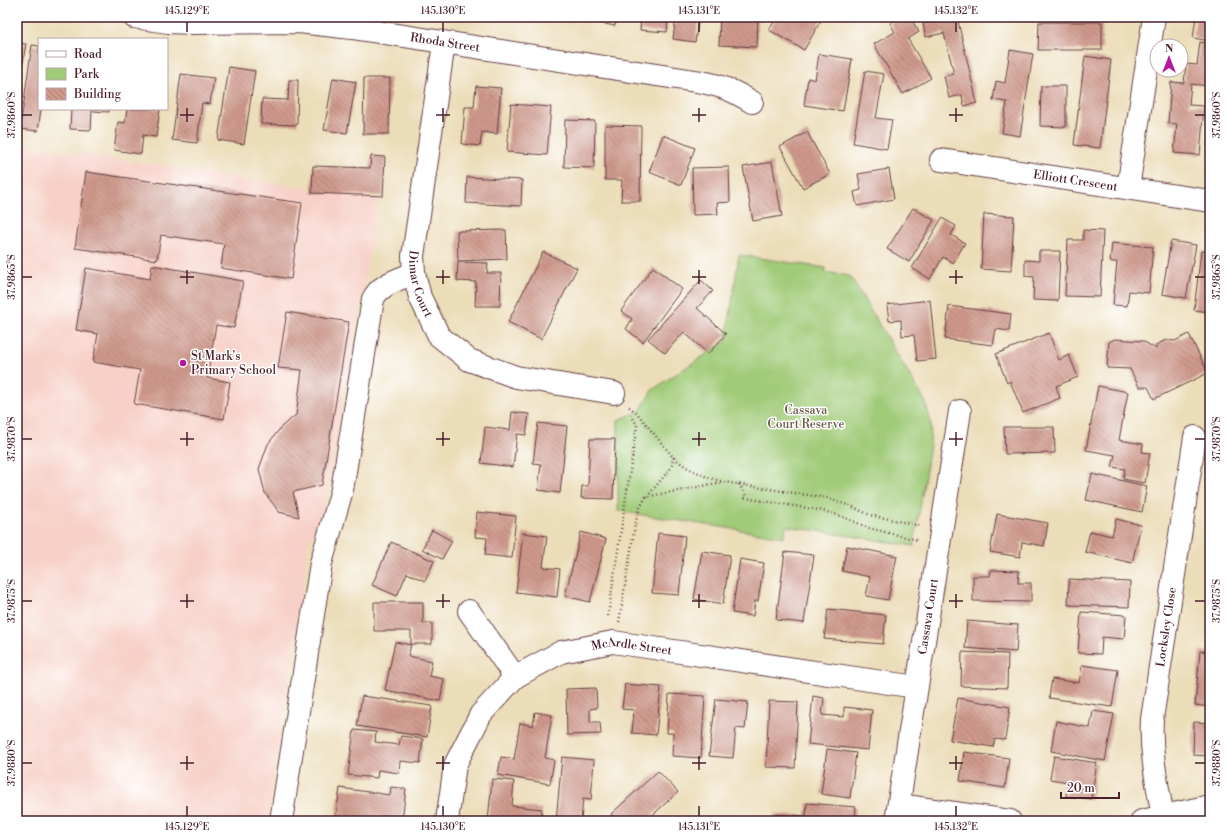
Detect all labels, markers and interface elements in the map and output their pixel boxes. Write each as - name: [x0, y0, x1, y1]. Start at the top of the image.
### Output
- text: 145.129°E: [165, 5, 209, 17]
- text: 145.130°E: [421, 5, 465, 17]
- text: 145.131°E: [678, 5, 720, 17]
- text: 145.132°E: [934, 5, 978, 17]
- street label: Rhoda Street: [409, 30, 482, 56]
- legend: [38, 38, 168, 110]
- north arrow: [1149, 38, 1189, 78]
- text: N: [1165, 42, 1174, 56]
- text: Road: [74, 47, 102, 62]
- text: Park: [74, 67, 100, 82]
- text: Building: [73, 87, 122, 102]
- text: 37.9860°S: [6, 91, 18, 138]
- text: 37.9860°S: [1211, 91, 1223, 138]
- street label: Elliott Crescent: [1032, 167, 1119, 195]
- street label: Dimar Court: [405, 249, 436, 321]
- text: 37.9865°S: [6, 254, 18, 300]
- text: 37.9865°S: [1211, 254, 1223, 300]
- place label: St Mark's Primary School: [191, 349, 277, 378]
- marker: St Mark's Primary School: [178, 358, 188, 368]
- park label: Cassava Court Reserve: [767, 403, 845, 432]
- text: 37.9870°S: [6, 416, 18, 462]
- text: 37.9870°S: [1211, 416, 1223, 462]
- street label: Cassava Court: [915, 577, 942, 656]
- text: 37.9875°S: [6, 579, 18, 623]
- text: 37.9875°S: [1211, 579, 1223, 623]
- street label: Locksley Close: [1153, 586, 1180, 668]
- street label: McArdle Street: [590, 634, 674, 659]
- text: 37.9880°S: [6, 739, 18, 786]
- text: 37.9880°S: [1211, 739, 1223, 786]
- scale bar: [1061, 774, 1119, 800]
- text: 20 m: [1067, 781, 1095, 796]
- text: 145.129°E: [165, 821, 209, 833]
- text: 145.130°E: [421, 821, 465, 833]
- text: 145.131°E: [678, 821, 720, 833]
- text: 145.132°E: [934, 821, 978, 833]

